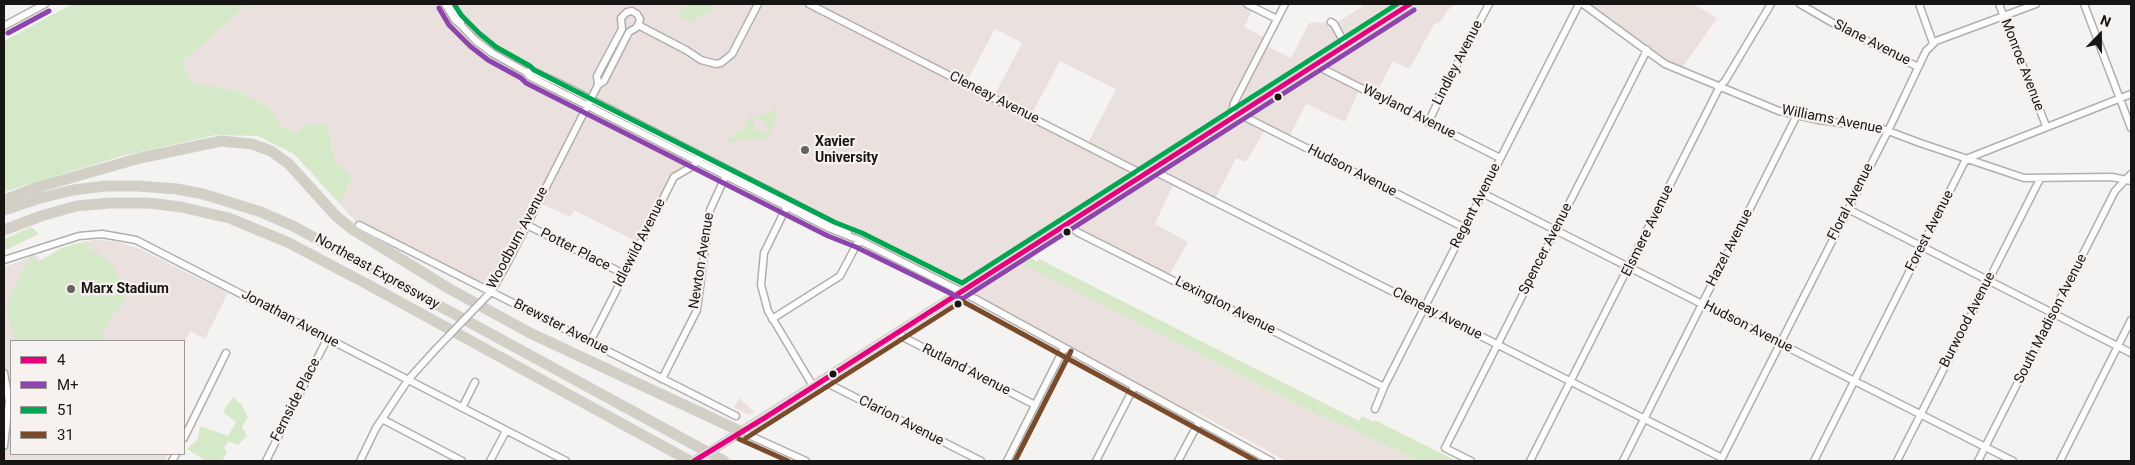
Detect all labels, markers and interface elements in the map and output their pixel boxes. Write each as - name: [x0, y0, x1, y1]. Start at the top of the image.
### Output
- north arrow: [2075, 10, 2125, 60]
- text: N: [2098, 12, 2113, 30]
- street label: Slane Avenue: [1831, 17, 1913, 69]
- street label: Monroe Avenue: [1997, 17, 2047, 113]
- street label: Lindley Avenue: [1429, 18, 1487, 108]
- street label: Cleneay Avenue: [946, 68, 1042, 128]
- street label: Wayland Avenue: [1360, 81, 1458, 143]
- unlabelled marker: [1273, 92, 1283, 102]
- street label: Williams Avenue: [1780, 102, 1884, 138]
- place label: Xavier University: [815, 134, 878, 166]
- street label: Hudson Avenue: [1305, 141, 1399, 201]
- marker: Xavier University: [799, 144, 811, 156]
- street label: Regent Avenue: [1447, 161, 1505, 251]
- street label: Floral Avenue: [1824, 161, 1878, 243]
- street label: Elsmere Avenue: [1619, 183, 1677, 279]
- street label: Woodburn Avenue: [484, 184, 552, 292]
- street label: Forest Avenue: [1902, 188, 1958, 274]
- street label: Idlewild Avenue: [610, 196, 670, 290]
- street label: Spencer Avenue: [1516, 201, 1576, 297]
- street label: Hazel Avenue: [1703, 207, 1757, 289]
- street label: Newton Avenue: [686, 212, 718, 310]
- street label: Potter Place: [537, 225, 613, 275]
- unlabelled marker: [1062, 227, 1072, 237]
- street label: Northeast Expressway: [312, 231, 442, 313]
- street label: South Madison Avenue: [2011, 251, 2091, 387]
- street label: Burwood Avenue: [1937, 269, 1999, 371]
- street label: Lexington Avenue: [1172, 273, 1278, 339]
- place label: Marx Stadium: [81, 281, 169, 297]
- marker: Marx Stadium: [65, 283, 77, 295]
- street label: Cleneay Avenue: [1389, 284, 1485, 344]
- street label: Jonathan Avenue: [238, 286, 342, 352]
- street label: Brewster Avenue: [511, 296, 611, 358]
- street label: Hudson Avenue: [1701, 297, 1795, 357]
- unlabelled marker: [953, 299, 963, 309]
- legend: [10, 340, 185, 455]
- street label: Rutland Avenue: [919, 341, 1013, 399]
- text: 4: [57, 351, 65, 369]
- street label: Fernside Place: [268, 355, 324, 445]
- unlabelled marker: [828, 369, 838, 379]
- text: M+: [57, 376, 79, 394]
- street label: Clarion Avenue: [856, 392, 946, 450]
- text: 51: [57, 401, 74, 419]
- text: 31: [57, 426, 74, 444]

